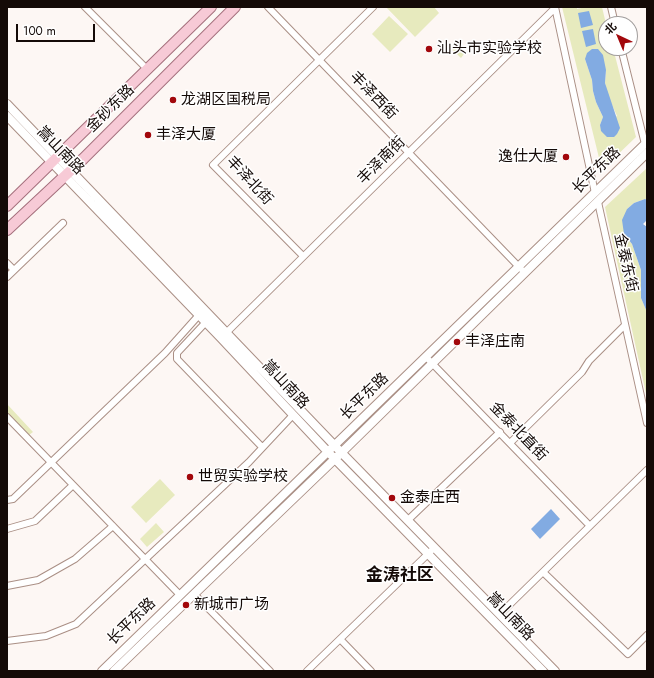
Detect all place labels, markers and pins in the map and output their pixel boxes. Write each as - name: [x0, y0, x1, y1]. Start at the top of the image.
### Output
- place label: 汕头市实验学校: [437, 40, 542, 58]
- marker: 汕头市实验学校: [424, 44, 434, 54]
- place label: 龙湖区国税局: [181, 91, 271, 109]
- marker: 龙湖区国税局: [168, 95, 178, 105]
- place label: 丰泽大厦: [156, 126, 216, 144]
- marker: 丰泽大厦: [143, 130, 153, 140]
- place label: 逸仕大厦: [498, 148, 558, 166]
- marker: 逸仕大厦: [561, 152, 571, 162]
- place label: 丰泽庄南: [465, 333, 525, 351]
- marker: 丰泽庄南: [452, 337, 462, 347]
- place label: 世贸实验学校: [198, 468, 288, 486]
- marker: 世贸实验学校: [185, 472, 195, 482]
- place label: 金泰庄西: [400, 489, 460, 507]
- marker: 金泰庄西: [387, 493, 397, 503]
- place label: 新城市广场: [194, 596, 269, 614]
- marker: 新城市广场: [181, 600, 191, 610]

